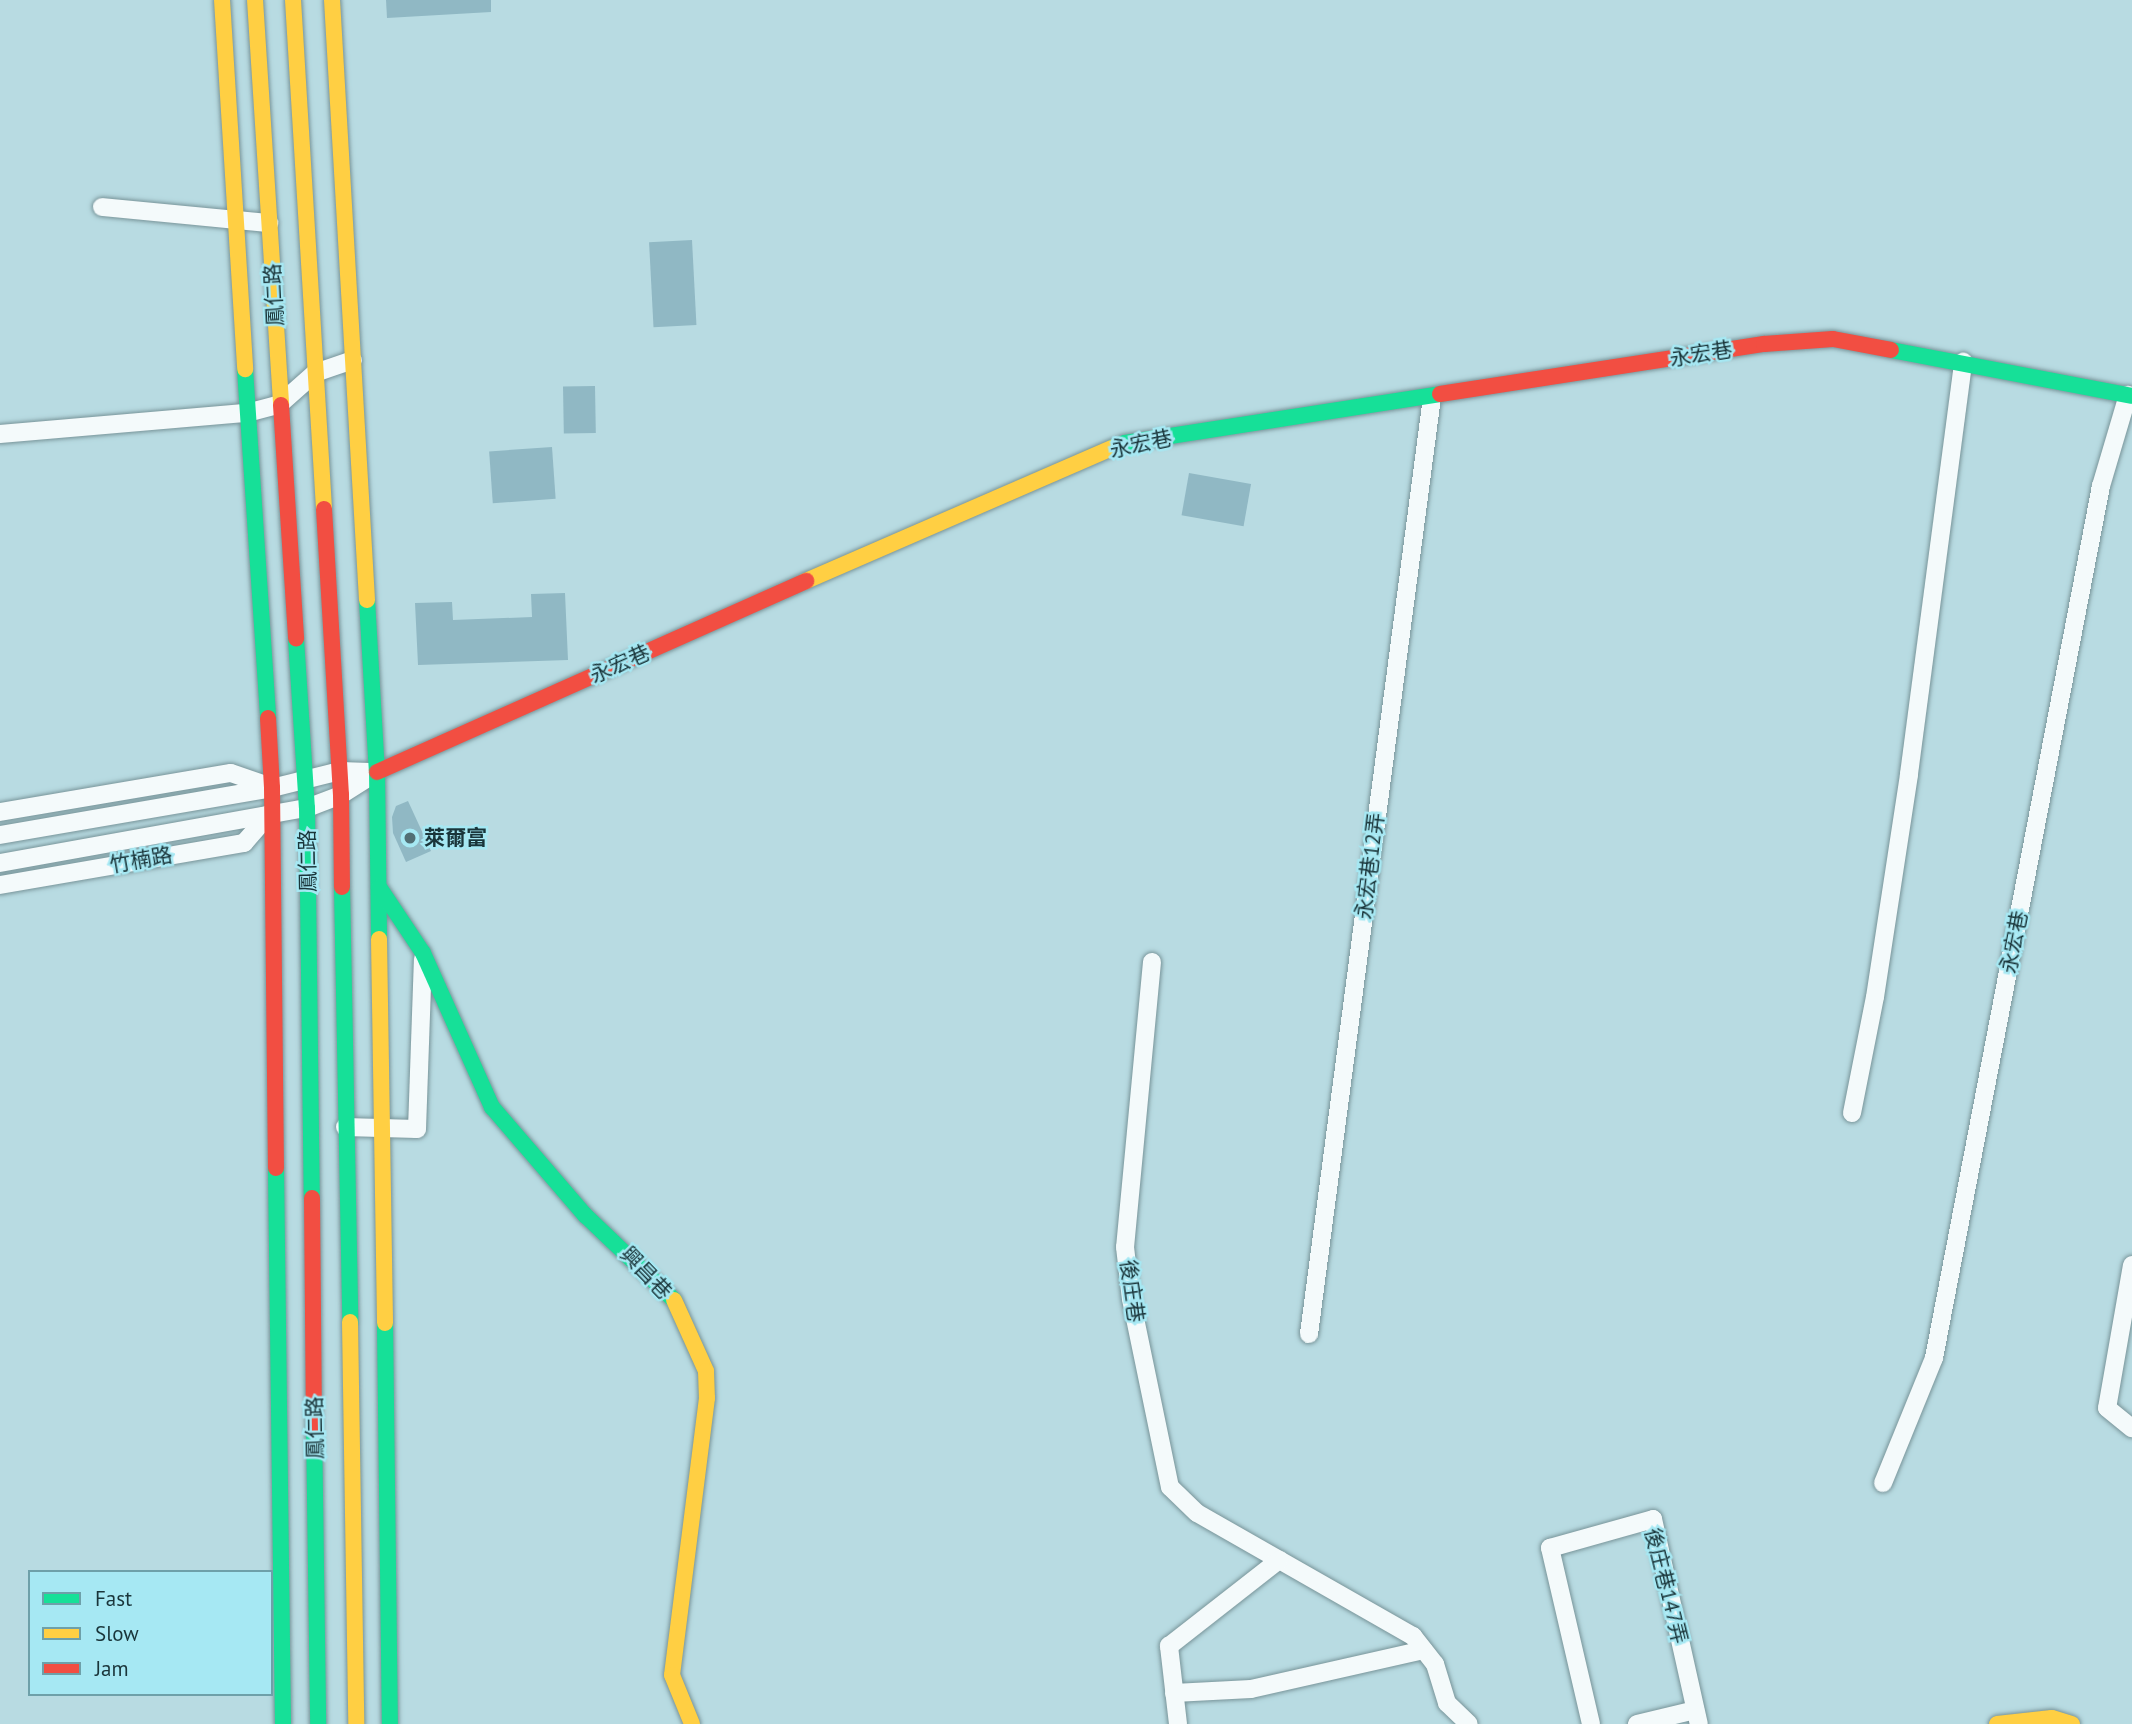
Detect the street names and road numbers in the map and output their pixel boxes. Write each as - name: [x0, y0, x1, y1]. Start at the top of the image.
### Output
- street label: 鳳仁路: [260, 263, 288, 327]
- street label: 永宏巷: [1668, 337, 1734, 371]
- street label: 永宏巷: [1108, 425, 1174, 463]
- street label: 永宏巷: [586, 640, 654, 688]
- street label: 永宏巷12弄: [1351, 811, 1389, 921]
- street label: 鳳仁路: [295, 829, 321, 893]
- street label: 竹楠路: [108, 842, 174, 878]
- street label: 永宏巷: [1996, 909, 2032, 975]
- street label: 興昌巷: [615, 1242, 677, 1304]
- street label: 後庄巷: [1115, 1258, 1149, 1324]
- street label: 鳳仁路: [302, 1396, 328, 1460]
- street label: 後庄巷147弄: [1639, 1526, 1693, 1646]

